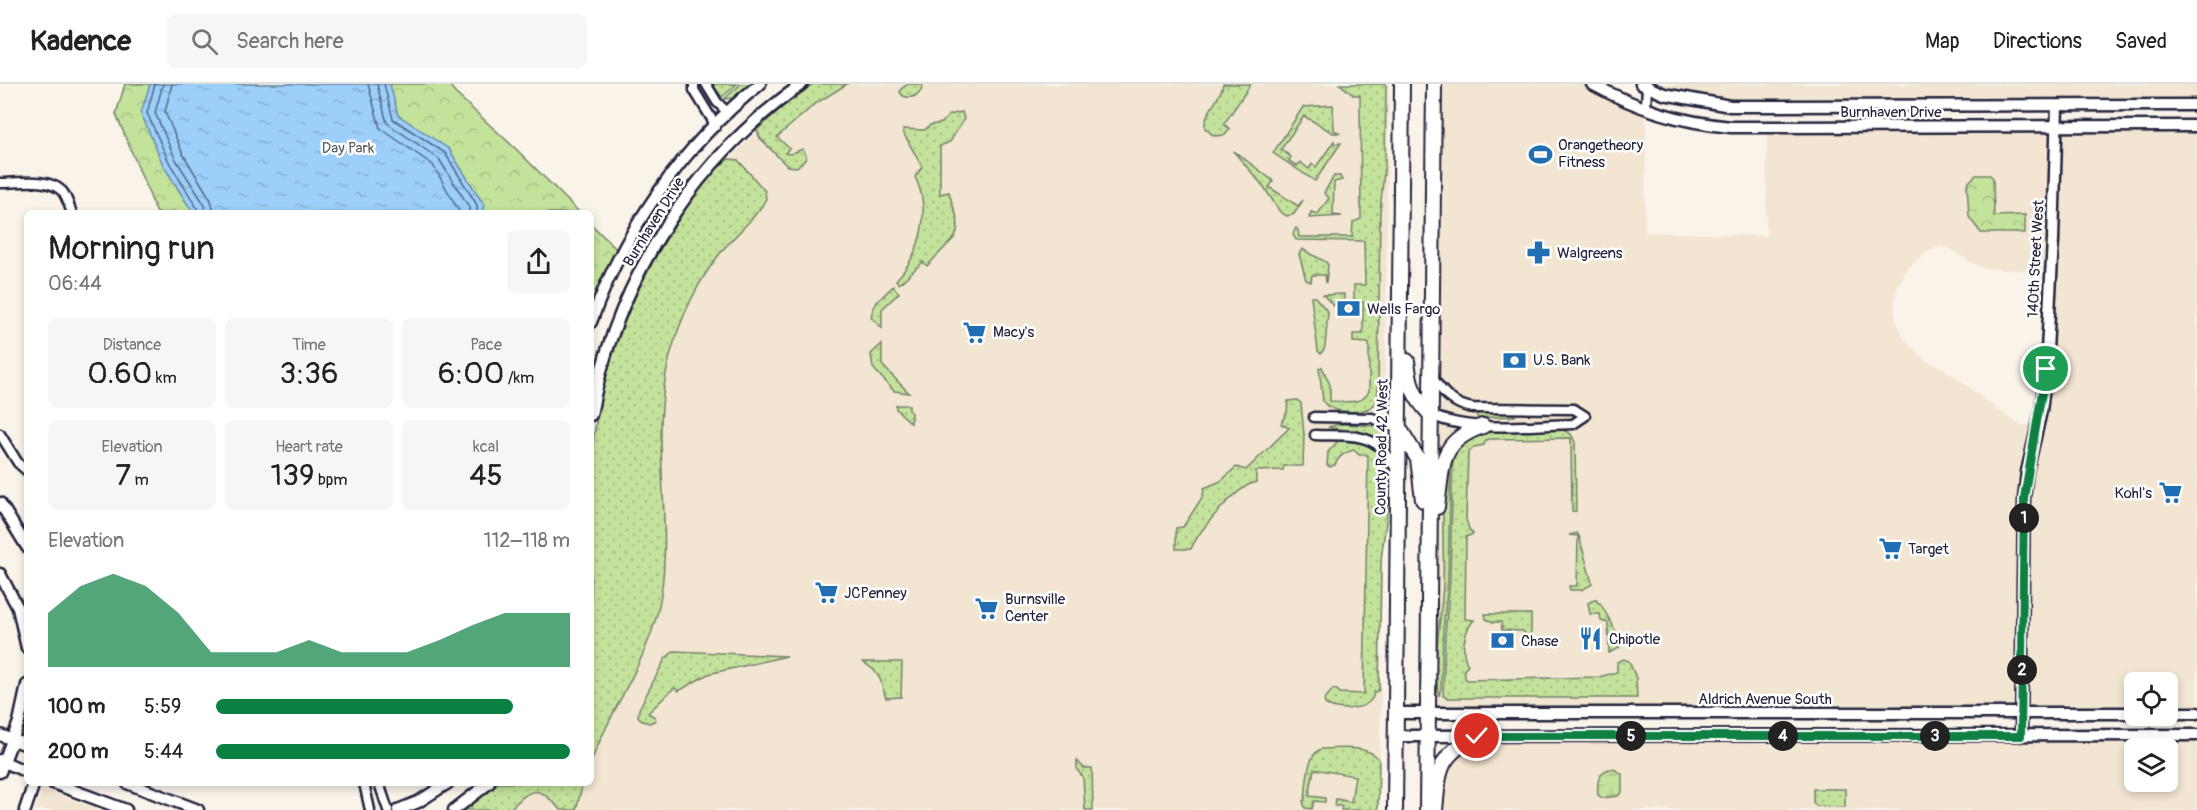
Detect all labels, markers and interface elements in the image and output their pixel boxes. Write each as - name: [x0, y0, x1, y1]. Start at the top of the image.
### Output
- search box: [167, 14, 587, 68]
- text: Kadence: [30, 24, 131, 59]
- icon: search: [188, 25, 221, 58]
- text: Search here: [236, 27, 343, 55]
- text: Map: [1925, 28, 1960, 55]
- text: Directions: [1993, 28, 2082, 55]
- text: Saved: [2115, 28, 2167, 55]
- street label: Burnhaven Drive: [1840, 103, 1942, 122]
- place label: Orangetheory Fitness: [1558, 136, 1644, 172]
- park label: Day Park: [322, 139, 375, 158]
- sports icon: Orangetheory Fitness: [1527, 141, 1553, 167]
- street label: Burnhaven Drive: [619, 173, 689, 270]
- street label: 140th Street West: [2023, 199, 2049, 318]
- text: Morning run: [48, 228, 215, 269]
- button: share: [507, 230, 570, 293]
- pharmacy icon: Walgreens: [1526, 240, 1552, 266]
- place label: Walgreens: [1557, 244, 1623, 263]
- text: 06:44: [48, 271, 102, 296]
- bank icon: Wells Fargo: [1336, 296, 1362, 322]
- place label: Wells Fargo: [1367, 300, 1440, 319]
- supermarket icon: Macy's: [962, 319, 988, 345]
- place label: Macy's: [993, 323, 1034, 342]
- text: Distance: [103, 335, 161, 355]
- text: Time: [292, 335, 326, 355]
- text: Pace: [470, 335, 502, 355]
- pin: [2020, 343, 2071, 394]
- bank icon: U.S. Bank: [1502, 347, 1528, 373]
- place label: U.S. Bank: [1533, 351, 1591, 370]
- icon: arrive: [2029, 352, 2062, 385]
- text: 0.60: [87, 355, 152, 392]
- text: 3:36: [280, 355, 338, 392]
- text: 6:00: [438, 355, 504, 392]
- text: km: [152, 368, 177, 388]
- text: /km: [504, 368, 534, 388]
- street label: County Road 42 West: [1371, 378, 1393, 515]
- text: Elevation: [102, 437, 162, 457]
- text: Heart rate: [275, 437, 343, 457]
- text: kcal: [473, 437, 499, 457]
- text: 7: [115, 457, 131, 494]
- text: 139: [270, 457, 314, 494]
- text: 45: [469, 457, 503, 494]
- text: m: [131, 470, 149, 490]
- text: bpm: [314, 470, 348, 490]
- supermarket icon: Kohl's: [2157, 480, 2183, 506]
- place label: Kohl's: [2115, 484, 2152, 503]
- pin: 1: [2009, 503, 2039, 533]
- text: 1: [2021, 508, 2027, 528]
- text: Elevation: [48, 528, 124, 553]
- text: 112–118 m: [484, 528, 570, 553]
- supermarket icon: Target: [1877, 536, 1903, 562]
- place label: Target: [1908, 540, 1950, 559]
- supermarket icon: JCPenney: [813, 580, 839, 606]
- place label: JCPenney: [844, 584, 907, 603]
- place label: Burnsville Center: [1005, 590, 1066, 626]
- supermarket icon: Burnsville Center: [974, 595, 1000, 621]
- restaurant icon: Chipotle: [1578, 626, 1604, 652]
- bank icon: Chase: [1490, 628, 1516, 654]
- place label: Chipotle: [1609, 630, 1661, 649]
- place label: Chase: [1521, 632, 1559, 651]
- pin: 2: [2007, 655, 2037, 685]
- text: 2: [2018, 660, 2026, 680]
- map controls: [2124, 672, 2178, 792]
- button: locate: [2124, 672, 2178, 726]
- street label: Aldrich Avenue South: [1698, 690, 1832, 709]
- text: 100 m: [48, 694, 105, 719]
- text: 5:59: [144, 694, 181, 719]
- pin: [1451, 710, 1502, 761]
- icon: check: [1460, 719, 1493, 752]
- pin: 5: [1616, 721, 1646, 751]
- pin: 4: [1768, 721, 1798, 751]
- pin: 3: [1920, 721, 1950, 751]
- text: 5: [1627, 726, 1635, 746]
- text: 4: [1778, 726, 1788, 746]
- text: 3: [1931, 726, 1939, 746]
- button: layers: [2124, 738, 2178, 792]
- text: 200 m: [48, 739, 109, 764]
- text: 5:44: [144, 739, 183, 764]

